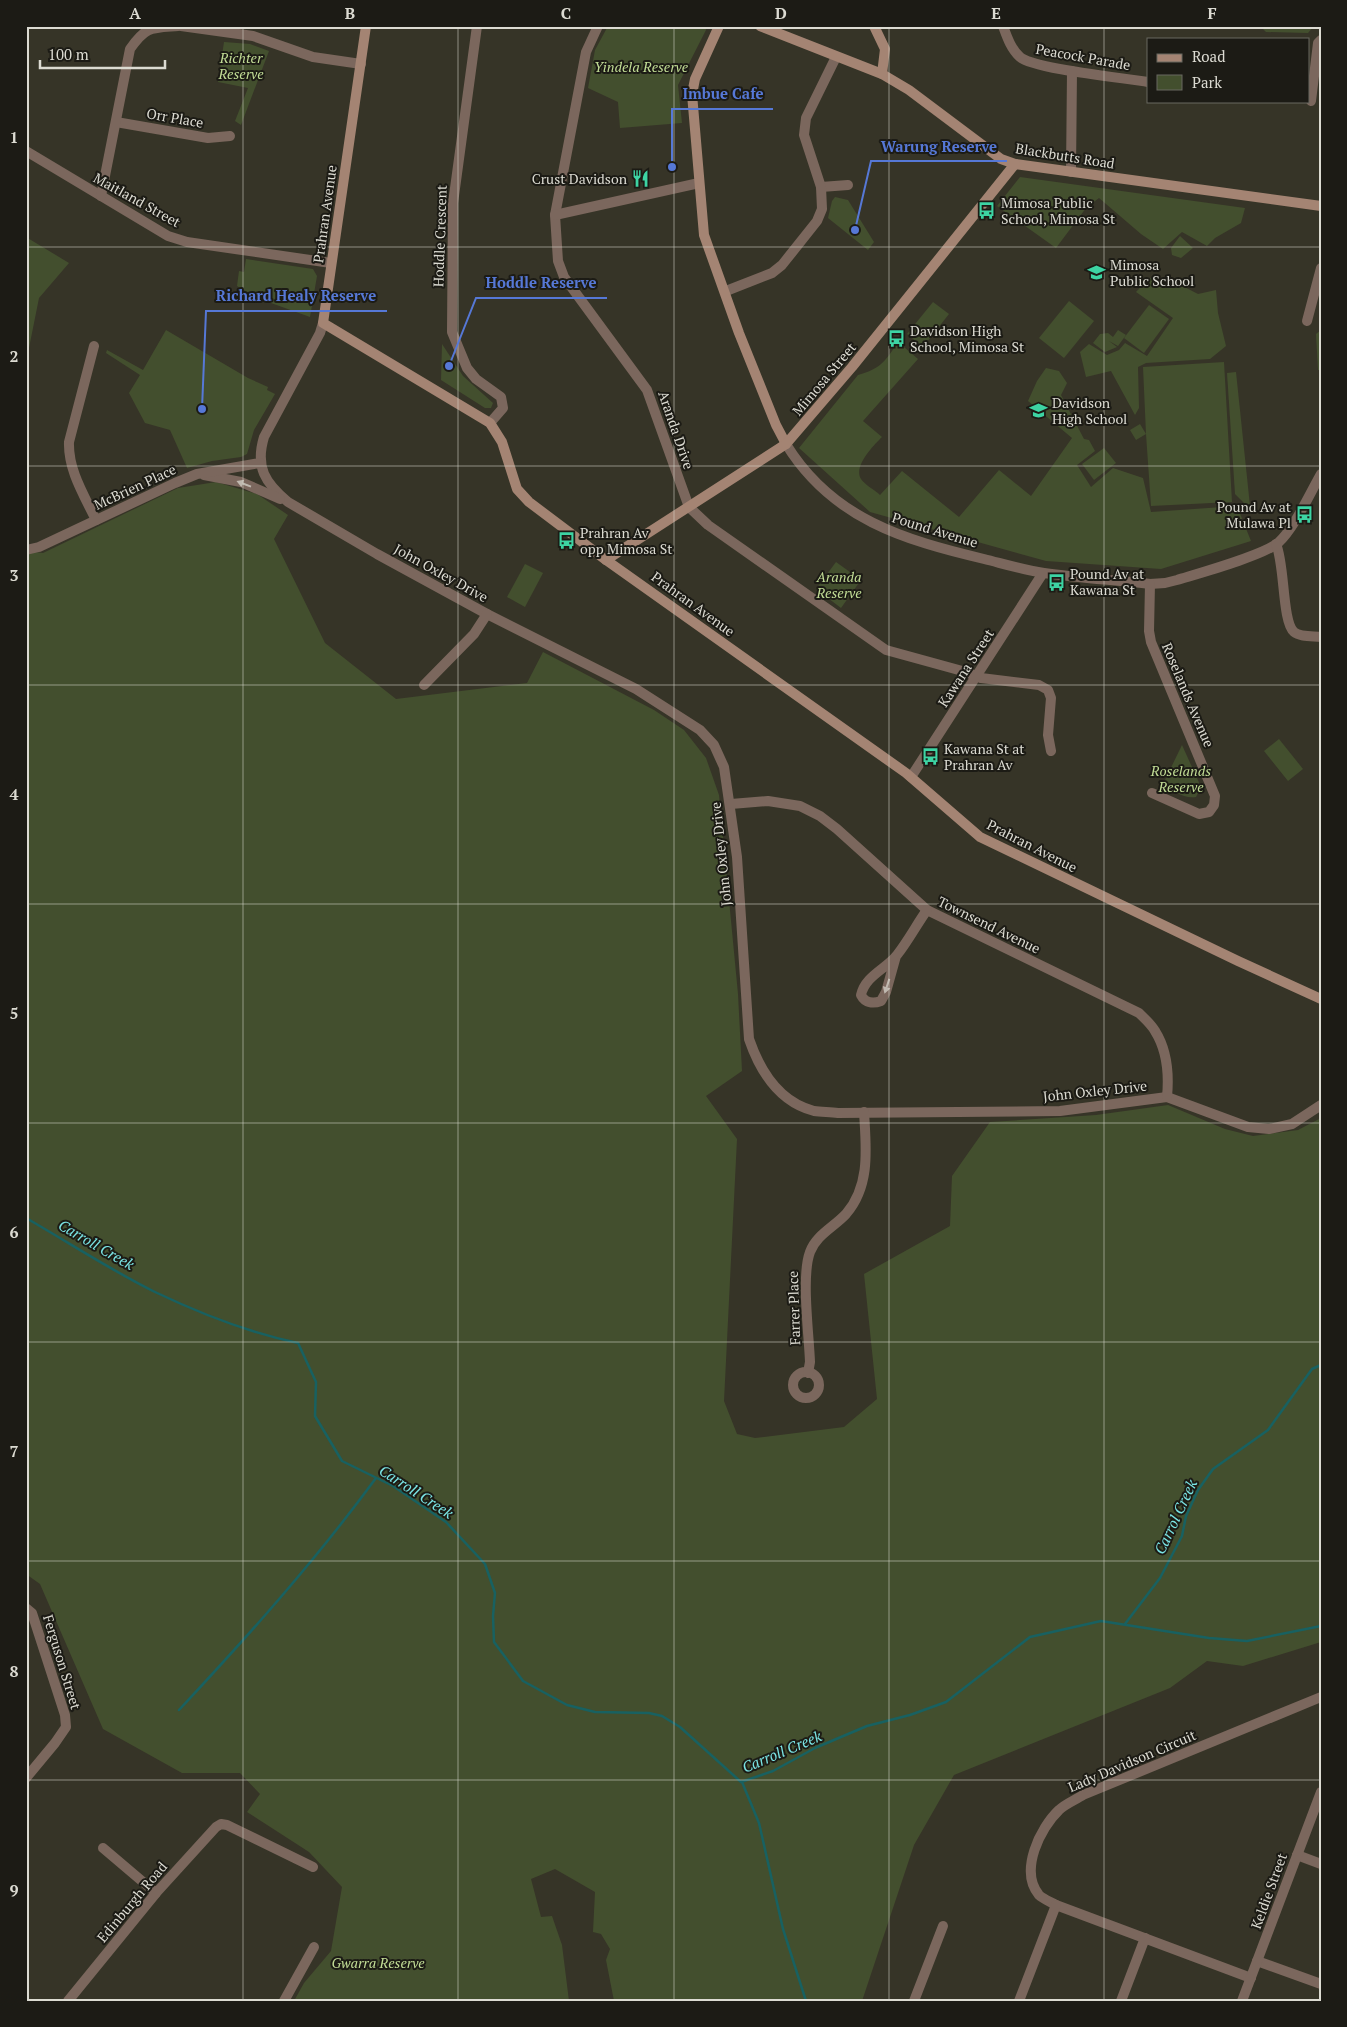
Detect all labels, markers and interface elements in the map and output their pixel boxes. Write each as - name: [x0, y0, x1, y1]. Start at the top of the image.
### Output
- text: A: [129, 2, 141, 24]
- text: B: [345, 2, 355, 24]
- text: C: [561, 2, 571, 24]
- text: D: [775, 2, 787, 24]
- text: E: [991, 2, 1001, 24]
- text: F: [1207, 2, 1217, 24]
- scale bar: [40, 38, 165, 70]
- legend: [1147, 38, 1310, 102]
- street label: Peacock Parade: [1034, 39, 1132, 74]
- text: 100 m: [48, 44, 89, 64]
- text: Road: [1192, 46, 1225, 66]
- park label: Richter Reserve: [217, 48, 264, 83]
- park label: Yindela Reserve: [594, 57, 689, 76]
- text: Park: [1192, 72, 1222, 92]
- callout: Imbue Cafe: [672, 79, 773, 109]
- text: Imbue Cafe: [682, 83, 764, 103]
- street label: Orr Place: [145, 103, 205, 132]
- text: 1: [9, 126, 19, 148]
- callout: Warung Reserve: [871, 131, 1007, 161]
- text: Warung Reserve: [881, 136, 997, 156]
- street label: Blackbutts Road: [1014, 138, 1116, 173]
- street label: Prahran Avenue: [308, 164, 341, 264]
- street label: Maitland Street: [90, 168, 185, 232]
- place label: Crust Davidson: [532, 169, 628, 188]
- restaurant icon: Crust Davidson: [631, 169, 651, 189]
- street label: Hoddle Crescent: [428, 184, 451, 288]
- place label: Mimosa Public School, Mimosa St: [1001, 193, 1116, 228]
- bus stop icon: Mimosa Public School, Mimosa St: [977, 201, 997, 221]
- place label: Mimosa Public School: [1110, 255, 1194, 290]
- school or university icon: Mimosa Public School: [1086, 263, 1106, 283]
- callout: Hoddle Reserve: [476, 268, 607, 298]
- text: Hoddle Reserve: [485, 272, 597, 292]
- callout: Richard Healy Reserve: [206, 281, 387, 311]
- text: Richard Healy Reserve: [216, 285, 376, 305]
- place label: Davidson High School, Mimosa St: [910, 321, 1025, 356]
- bus stop icon: Davidson High School, Mimosa St: [886, 329, 906, 349]
- street label: Mimosa Street: [787, 337, 860, 419]
- text: 2: [9, 345, 19, 367]
- street label: Aranda Drive: [654, 388, 699, 472]
- place label: Davidson High School: [1052, 393, 1127, 428]
- school or university icon: Davidson High School: [1028, 401, 1048, 421]
- street label: McBrien Place: [91, 459, 179, 514]
- one-way arrow: [236, 480, 251, 488]
- place label: Pound Av at Mulawa Pl: [1217, 497, 1292, 532]
- bus stop icon: Pound Av at Mulawa Pl: [1295, 505, 1315, 525]
- street label: Pound Avenue: [890, 507, 980, 552]
- place label: Prahran Av opp Mimosa St: [580, 523, 673, 558]
- bus stop icon: Prahran Av opp Mimosa St: [556, 531, 576, 551]
- street label: John Oxley Drive: [391, 539, 492, 606]
- text: 3: [9, 564, 19, 586]
- place label: Pound Av at Kawana St: [1070, 564, 1145, 599]
- street label: Prahran Avenue: [648, 567, 739, 640]
- park label: Aranda Reserve: [815, 567, 862, 602]
- bus stop icon: Pound Av at Kawana St: [1046, 572, 1066, 592]
- street label: Kawana Street: [933, 624, 998, 710]
- street label: Roselands Avenue: [1158, 640, 1219, 750]
- place label: Kawana St at Prahran Av: [944, 739, 1025, 774]
- bus stop icon: Kawana St at Prahran Av: [920, 747, 940, 767]
- park label: Roselands Reserve: [1150, 761, 1211, 796]
- text: 4: [9, 783, 19, 805]
- street label: John Oxley Drive: [706, 801, 735, 907]
- street label: Prahran Avenue: [984, 815, 1081, 876]
- street label: Townsend Avenue: [935, 891, 1044, 958]
- one-way arrow: [883, 979, 891, 994]
- text: 5: [9, 1002, 19, 1024]
- street label: John Oxley Drive: [1042, 1076, 1148, 1105]
- water label: Carroll Creek: [55, 1214, 139, 1274]
- text: 6: [9, 1221, 19, 1243]
- street label: Farrer Place: [783, 1271, 804, 1345]
- text: 7: [9, 1440, 19, 1462]
- water label: Carroll Creek: [376, 1460, 458, 1523]
- water label: Carrol Creek: [1149, 1475, 1201, 1557]
- street label: Ferguson Street: [39, 1612, 86, 1712]
- text: 8: [9, 1660, 19, 1682]
- water label: Carroll Creek: [739, 1725, 825, 1777]
- street label: Lady Davidson Circuit: [1065, 1725, 1199, 1796]
- street label: Keldie Street: [1246, 1850, 1291, 1931]
- street label: Edinburgh Road: [92, 1857, 171, 1946]
- text: 9: [9, 1879, 19, 1901]
- park label: Gwarra Reserve: [331, 1953, 425, 1972]

